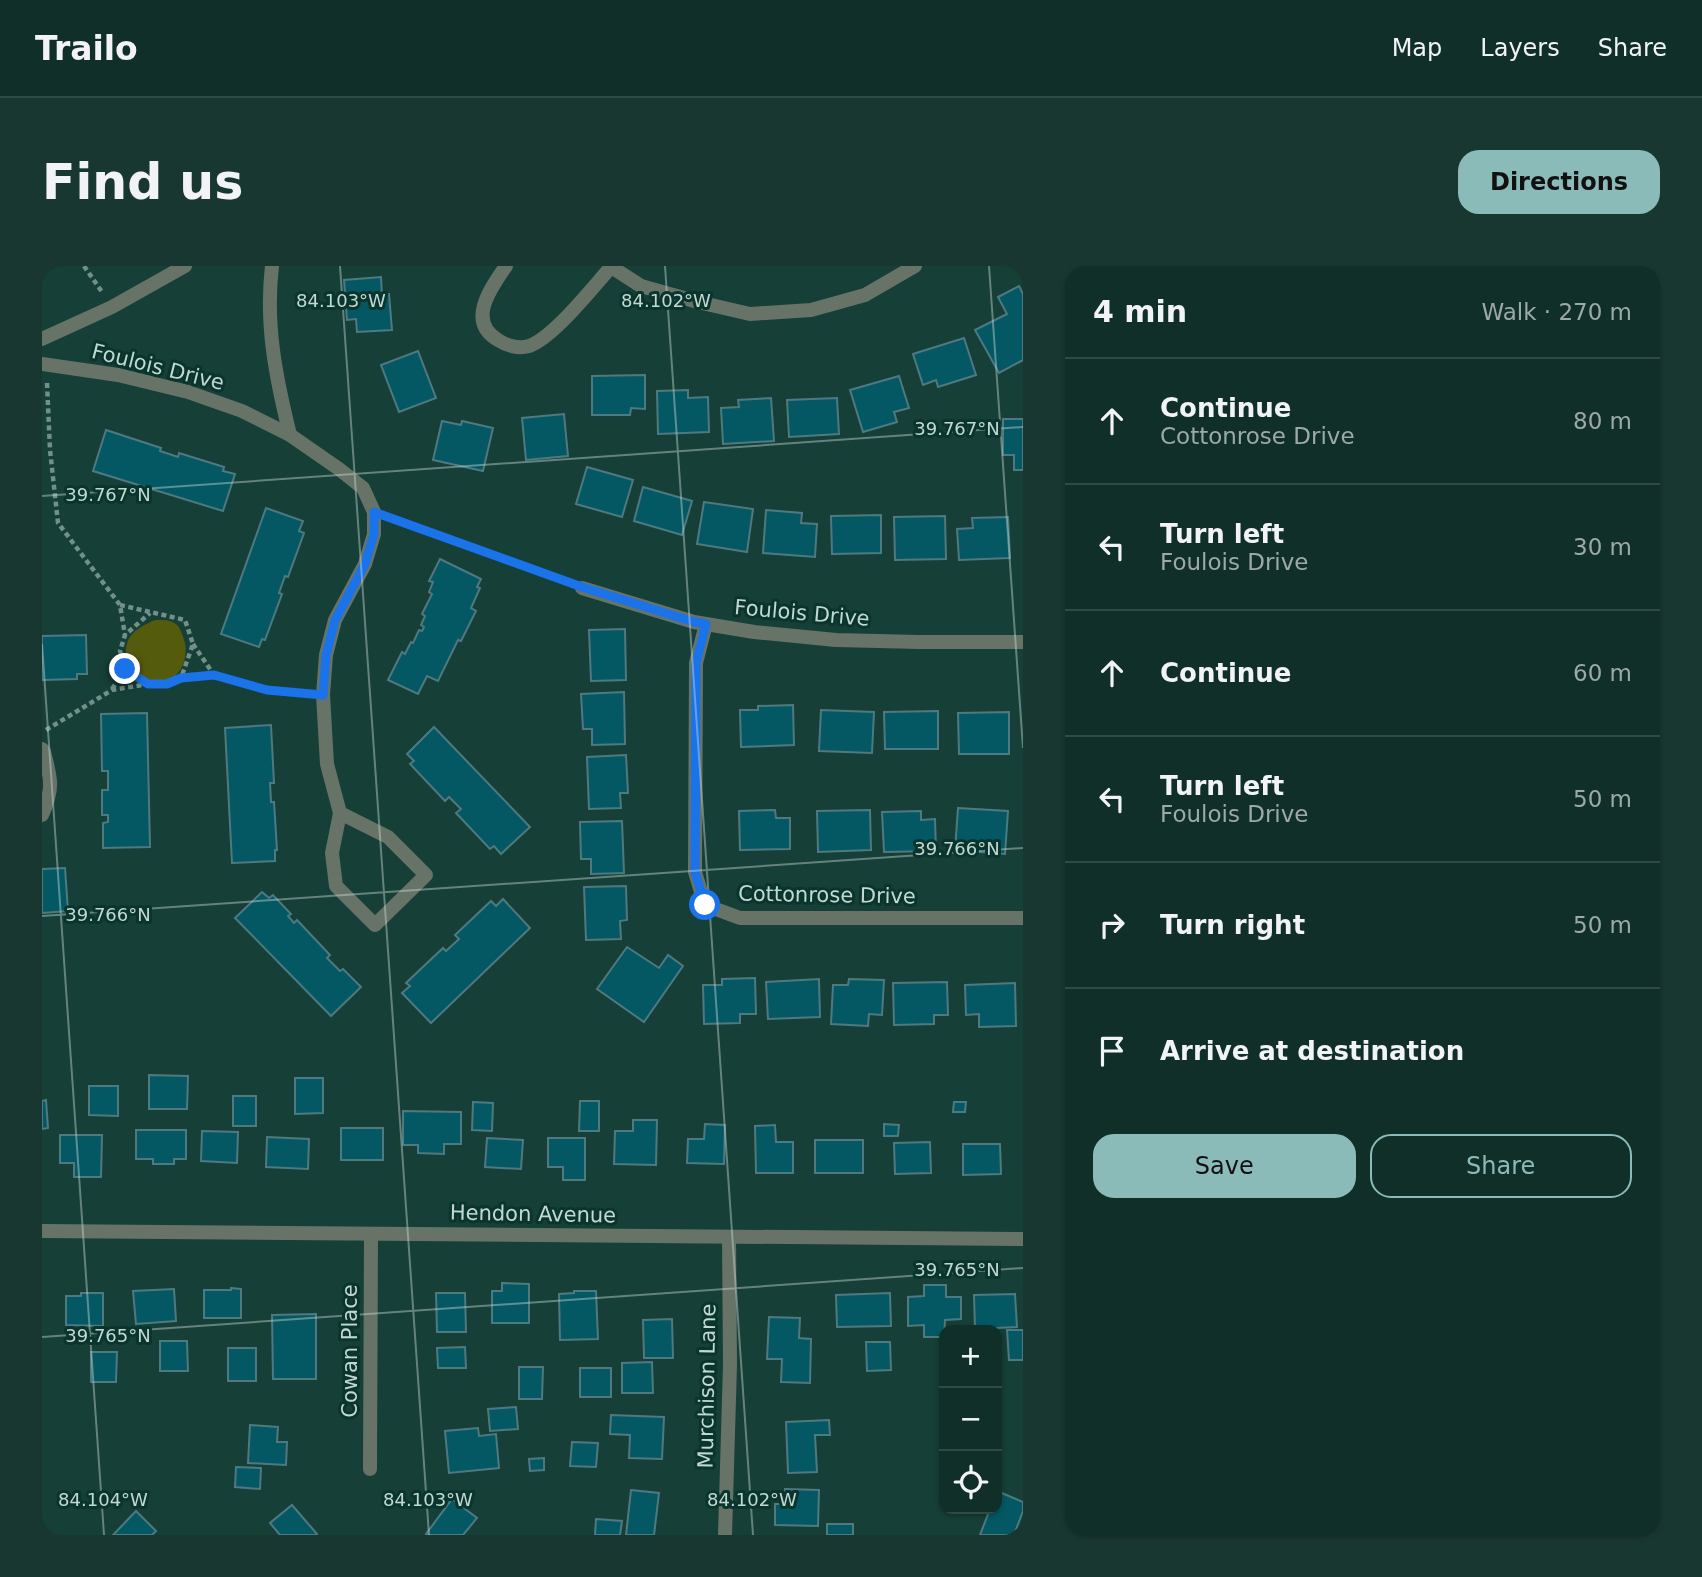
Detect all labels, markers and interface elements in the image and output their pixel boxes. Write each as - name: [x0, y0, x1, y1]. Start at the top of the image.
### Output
- text: Trailo: [35, 29, 138, 68]
- text: Map: [1392, 34, 1442, 62]
- text: Layers: [1480, 34, 1560, 62]
- text: Share: [1598, 34, 1667, 62]
- button: Directions: [1458, 150, 1660, 214]
- text: Find us: [42, 154, 243, 211]
- text: 84.103°W: [296, 290, 386, 311]
- text: 84.102°W: [621, 290, 711, 311]
- text: 4 min: [1093, 294, 1187, 329]
- text: Walk · 270 m: [1481, 299, 1632, 325]
- street label: Foulois Drive: [89, 339, 227, 395]
- text: Continue: [1160, 393, 1291, 423]
- icon: ahead: [1093, 402, 1131, 440]
- text: 80 m: [1573, 408, 1632, 434]
- text: 39.767°N: [914, 418, 1000, 439]
- text: Cottonrose Drive: [1160, 423, 1355, 449]
- text: 39.767°N: [65, 484, 151, 505]
- text: Turn left: [1160, 519, 1284, 549]
- icon: left: [1093, 528, 1131, 566]
- text: 30 m: [1573, 534, 1632, 560]
- text: Foulois Drive: [1160, 549, 1309, 575]
- street label: Foulois Drive: [733, 595, 871, 631]
- route end: [109, 653, 140, 684]
- icon: ahead: [1093, 654, 1131, 692]
- text: Continue: [1160, 658, 1291, 688]
- text: 60 m: [1573, 660, 1632, 686]
- text: Turn left: [1160, 771, 1284, 801]
- icon: left: [1093, 780, 1131, 818]
- text: 50 m: [1573, 786, 1632, 812]
- text: Foulois Drive: [1160, 801, 1309, 827]
- text: 39.766°N: [914, 838, 1000, 859]
- street label: Cottonrose Drive: [738, 881, 916, 909]
- route start: [689, 889, 720, 920]
- text: 39.766°N: [65, 904, 151, 925]
- icon: right: [1093, 906, 1131, 944]
- text: Turn right: [1160, 910, 1305, 940]
- text: 50 m: [1573, 912, 1632, 938]
- icon: arrive: [1093, 1032, 1131, 1070]
- text: Arrive at destination: [1160, 1036, 1464, 1066]
- button: Save: [1093, 1134, 1356, 1198]
- button: Share: [1370, 1134, 1632, 1198]
- street label: Hendon Avenue: [450, 1201, 616, 1227]
- text: 39.765°N: [914, 1259, 1000, 1280]
- street label: Cowan Place: [338, 1284, 362, 1418]
- street label: Murchison Lane: [694, 1303, 720, 1469]
- text: 39.765°N: [65, 1325, 151, 1346]
- map controls: [939, 1325, 1002, 1514]
- button: +: [939, 1325, 1002, 1388]
- button: −: [939, 1388, 1002, 1451]
- button: locate: [939, 1451, 1002, 1514]
- text: 84.104°W: [58, 1489, 148, 1510]
- text: 84.103°W: [383, 1489, 473, 1510]
- text: 84.102°W: [707, 1489, 797, 1510]

